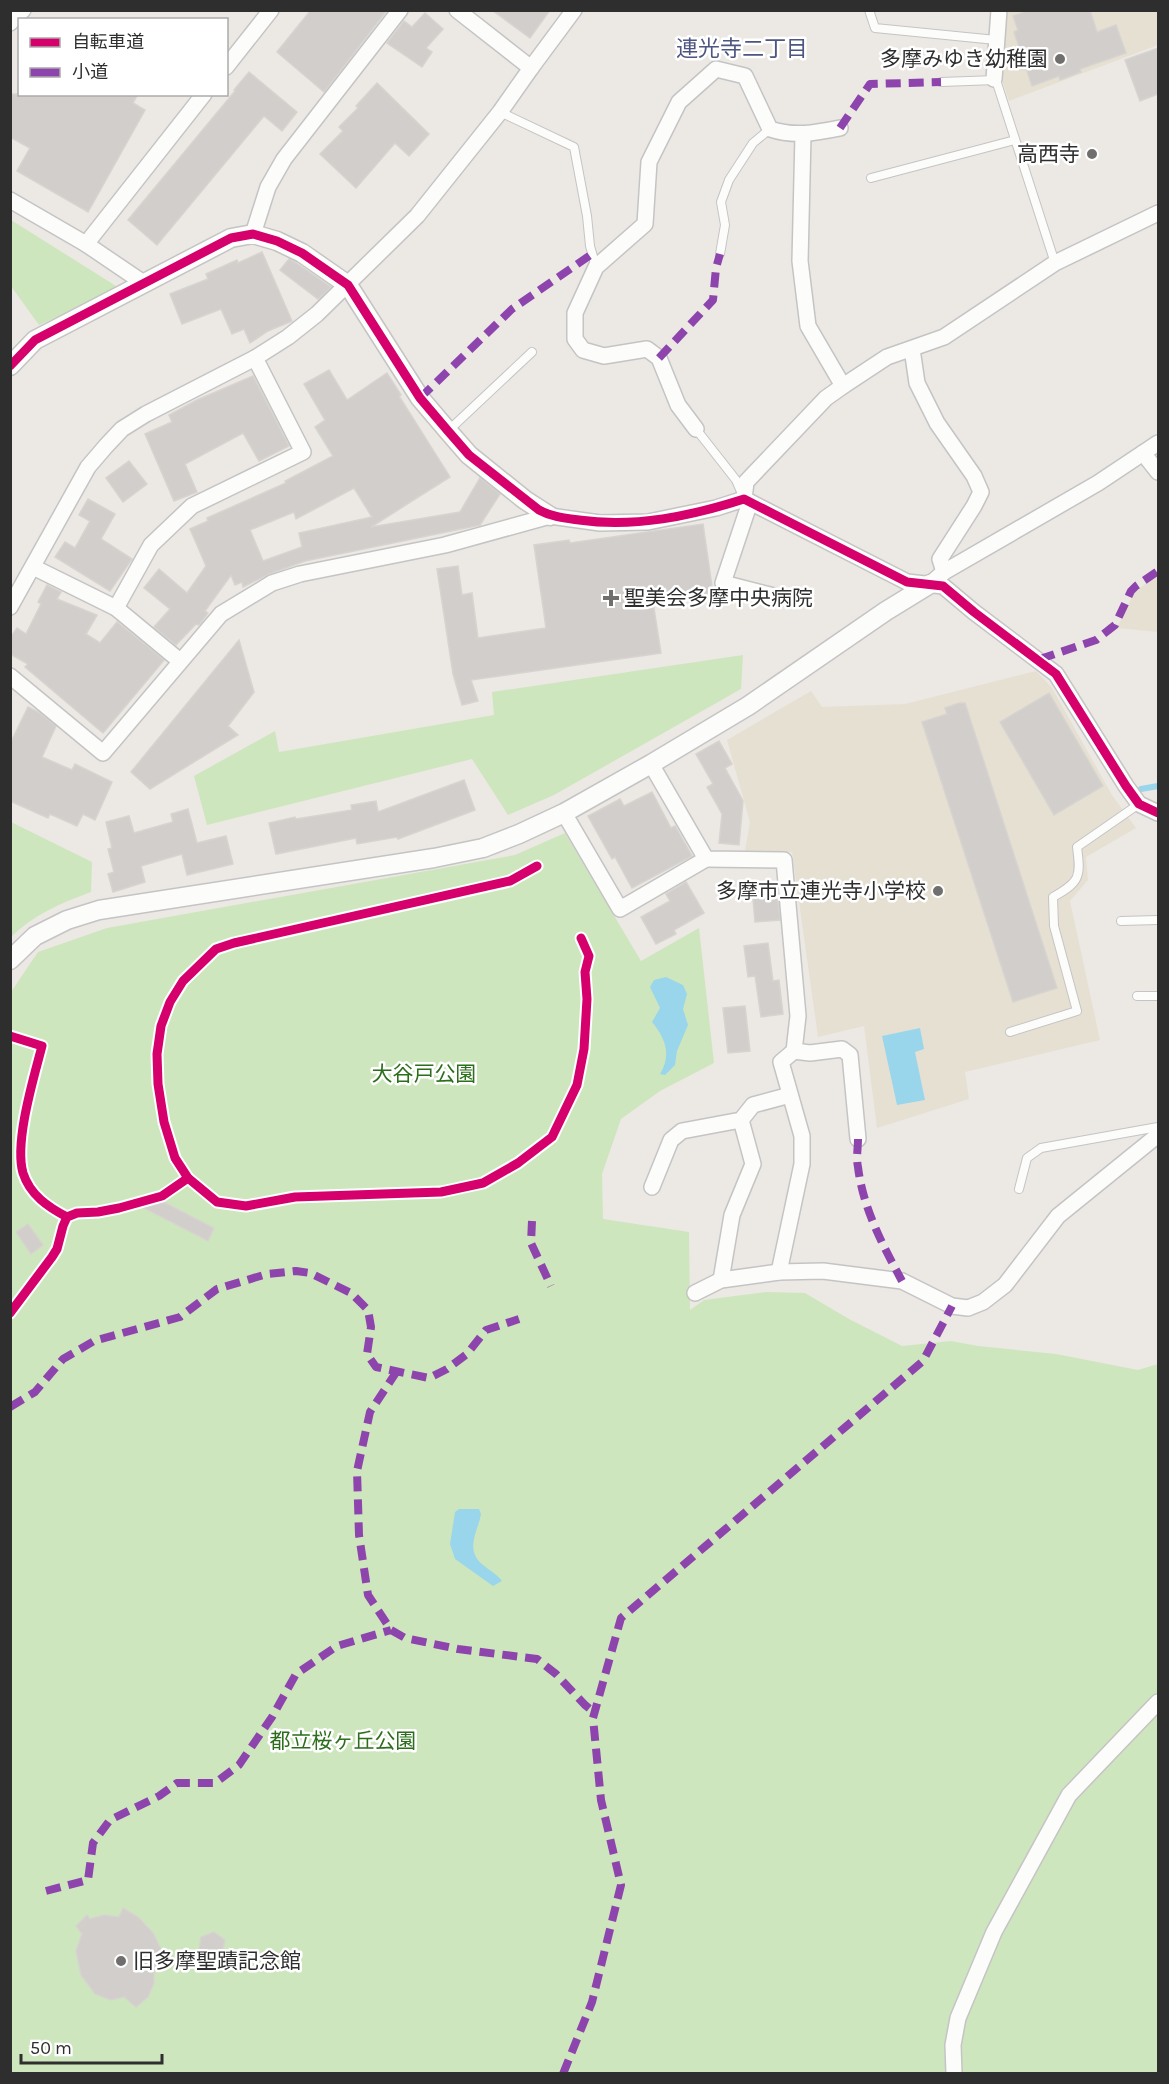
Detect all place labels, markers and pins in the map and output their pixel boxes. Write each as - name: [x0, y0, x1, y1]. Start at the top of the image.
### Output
- place label: 多摩みゆき幼稚園: [880, 47, 1048, 71]
- marker: 多摩みゆき幼稚園: [1053, 52, 1067, 66]
- place label: 高西寺: [1017, 142, 1080, 166]
- marker: 高西寺: [1085, 147, 1099, 161]
- place label: 聖美会多摩中央病院: [624, 586, 813, 610]
- marker: 聖美会多摩中央病院: [602, 589, 620, 607]
- place label: 多摩市立連光寺小学校: [716, 879, 926, 903]
- marker: 多摩市立連光寺小学校: [931, 884, 945, 898]
- place label: 旧多摩聖蹟記念館: [133, 1949, 301, 1973]
- marker: 旧多摩聖蹟記念館: [114, 1954, 128, 1968]

